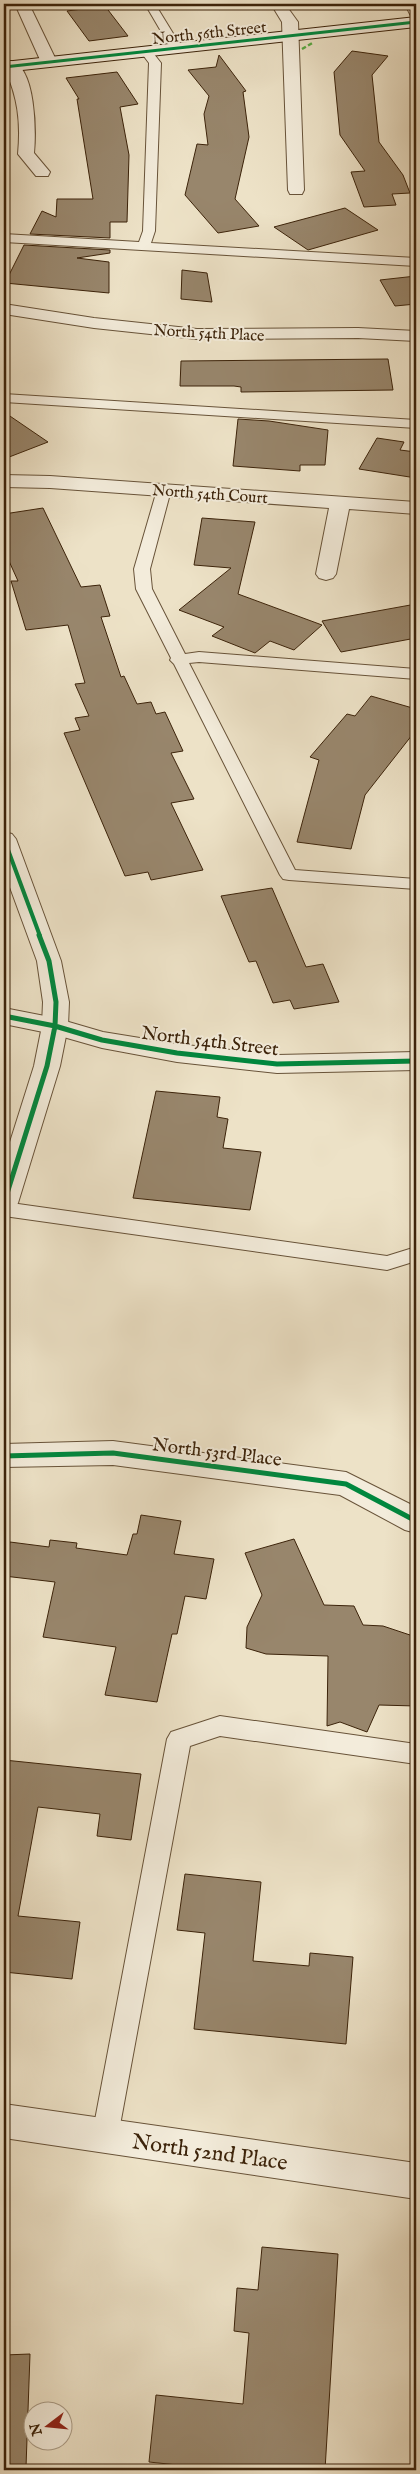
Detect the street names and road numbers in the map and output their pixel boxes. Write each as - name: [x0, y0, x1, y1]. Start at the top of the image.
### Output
- street label: North 56th Street: [151, 18, 268, 50]
- street label: North 54th Place: [153, 321, 265, 347]
- street label: North 54th Court: [151, 481, 269, 509]
- street label: North 54th Street: [140, 1022, 280, 1062]
- street label: North 53rd Place: [151, 1433, 283, 1473]
- street label: North 52nd Place: [130, 2128, 289, 2178]

